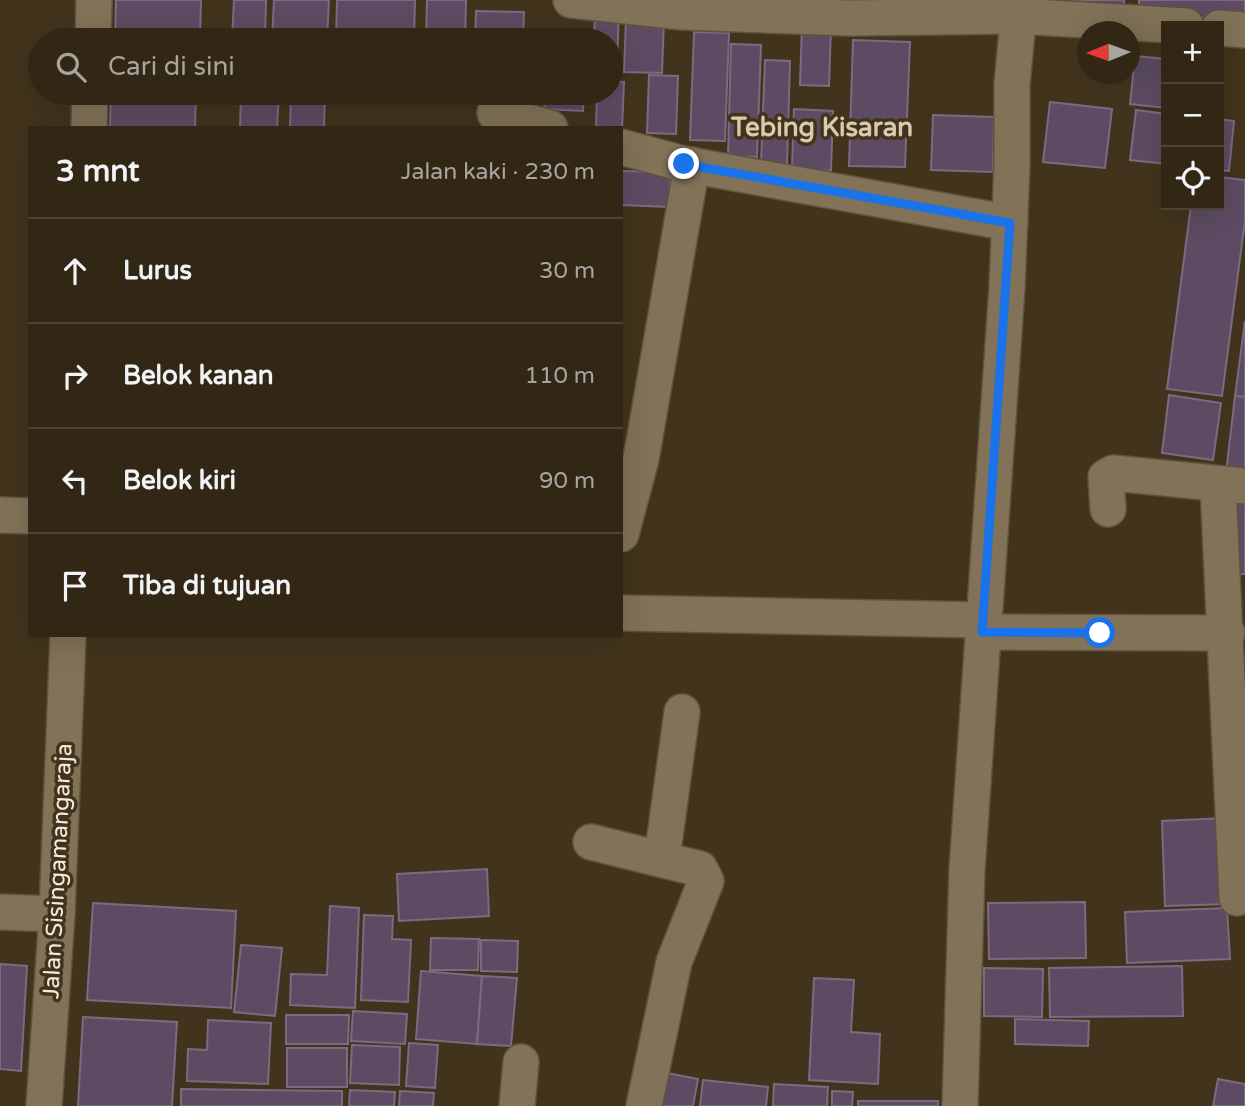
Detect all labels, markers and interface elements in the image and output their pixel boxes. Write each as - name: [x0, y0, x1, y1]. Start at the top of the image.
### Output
- north arrow: [1077, 21, 1140, 84]
- map controls: [1161, 21, 1224, 210]
- button: +: [1161, 21, 1224, 84]
- search box: [28, 28, 623, 105]
- icon: search: [52, 48, 90, 86]
- text: Cari di sini: [108, 51, 235, 82]
- button: −: [1161, 84, 1224, 147]
- district label: Tebing Kisaran: [730, 112, 913, 143]
- button: locate: [1161, 147, 1224, 210]
- route end: [668, 148, 699, 179]
- text: 3 mnt: [56, 153, 140, 190]
- text: Jalan kaki · 230 m: [401, 158, 595, 186]
- icon: ahead: [56, 252, 94, 290]
- text: Lurus: [123, 255, 192, 286]
- text: 30 m: [539, 257, 595, 285]
- icon: right: [56, 357, 94, 395]
- text: Belok kanan: [123, 360, 274, 391]
- text: 110 m: [525, 362, 595, 390]
- icon: left: [56, 462, 94, 500]
- text: Belok kiri: [123, 465, 236, 496]
- text: 90 m: [539, 467, 595, 495]
- icon: arrive: [56, 567, 94, 605]
- text: Tiba di tujuan: [123, 570, 291, 601]
- route start: [1084, 617, 1115, 648]
- street label: Jalan Sisingamangaraja: [37, 742, 79, 1000]

